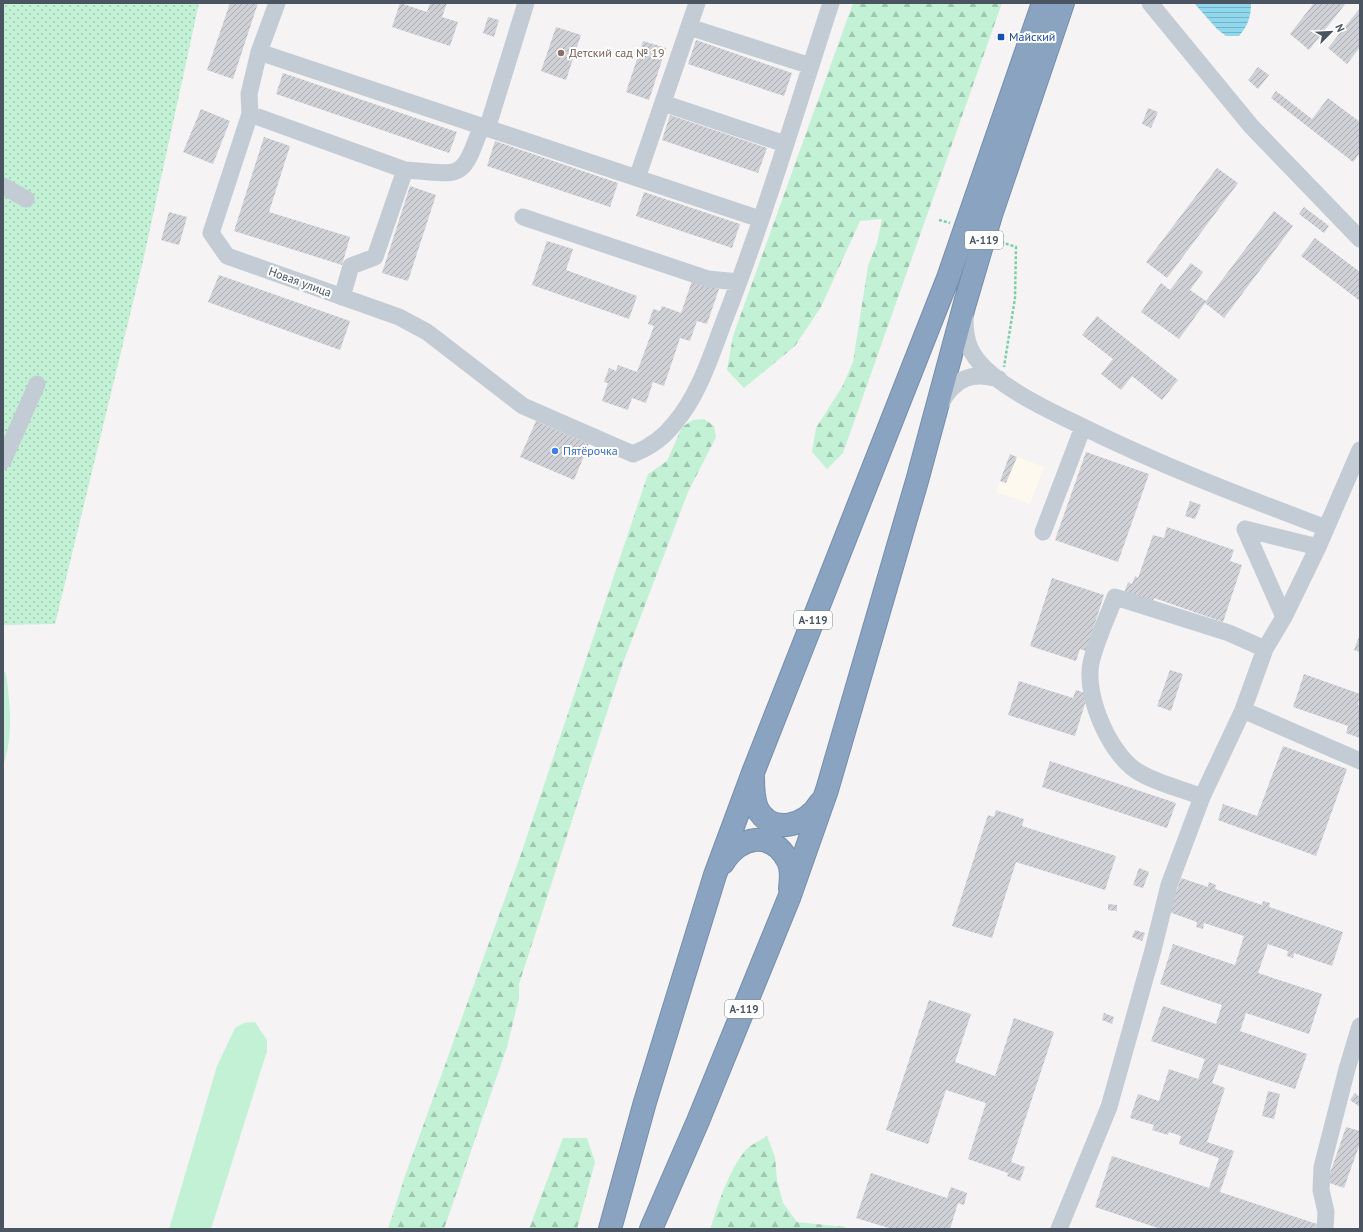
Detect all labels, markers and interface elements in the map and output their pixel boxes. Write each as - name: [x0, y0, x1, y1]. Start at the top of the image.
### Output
- north arrow: [1311, 12, 1351, 52]
- text: N: [1332, 22, 1348, 34]
- place label: Майский: [1009, 29, 1055, 44]
- marker: Майский: [996, 32, 1006, 42]
- place label: Детский сад № 19: [569, 45, 665, 60]
- marker: Детский сад № 19: [556, 48, 566, 58]
- road number: А-119: [965, 231, 1003, 249]
- street label: Новая улица: [267, 263, 334, 300]
- place label: Пятёрочка: [563, 443, 618, 458]
- marker: Пятёрочка: [550, 446, 560, 456]
- road number: А-119: [794, 611, 832, 629]
- road number: А-119: [725, 1000, 763, 1018]

